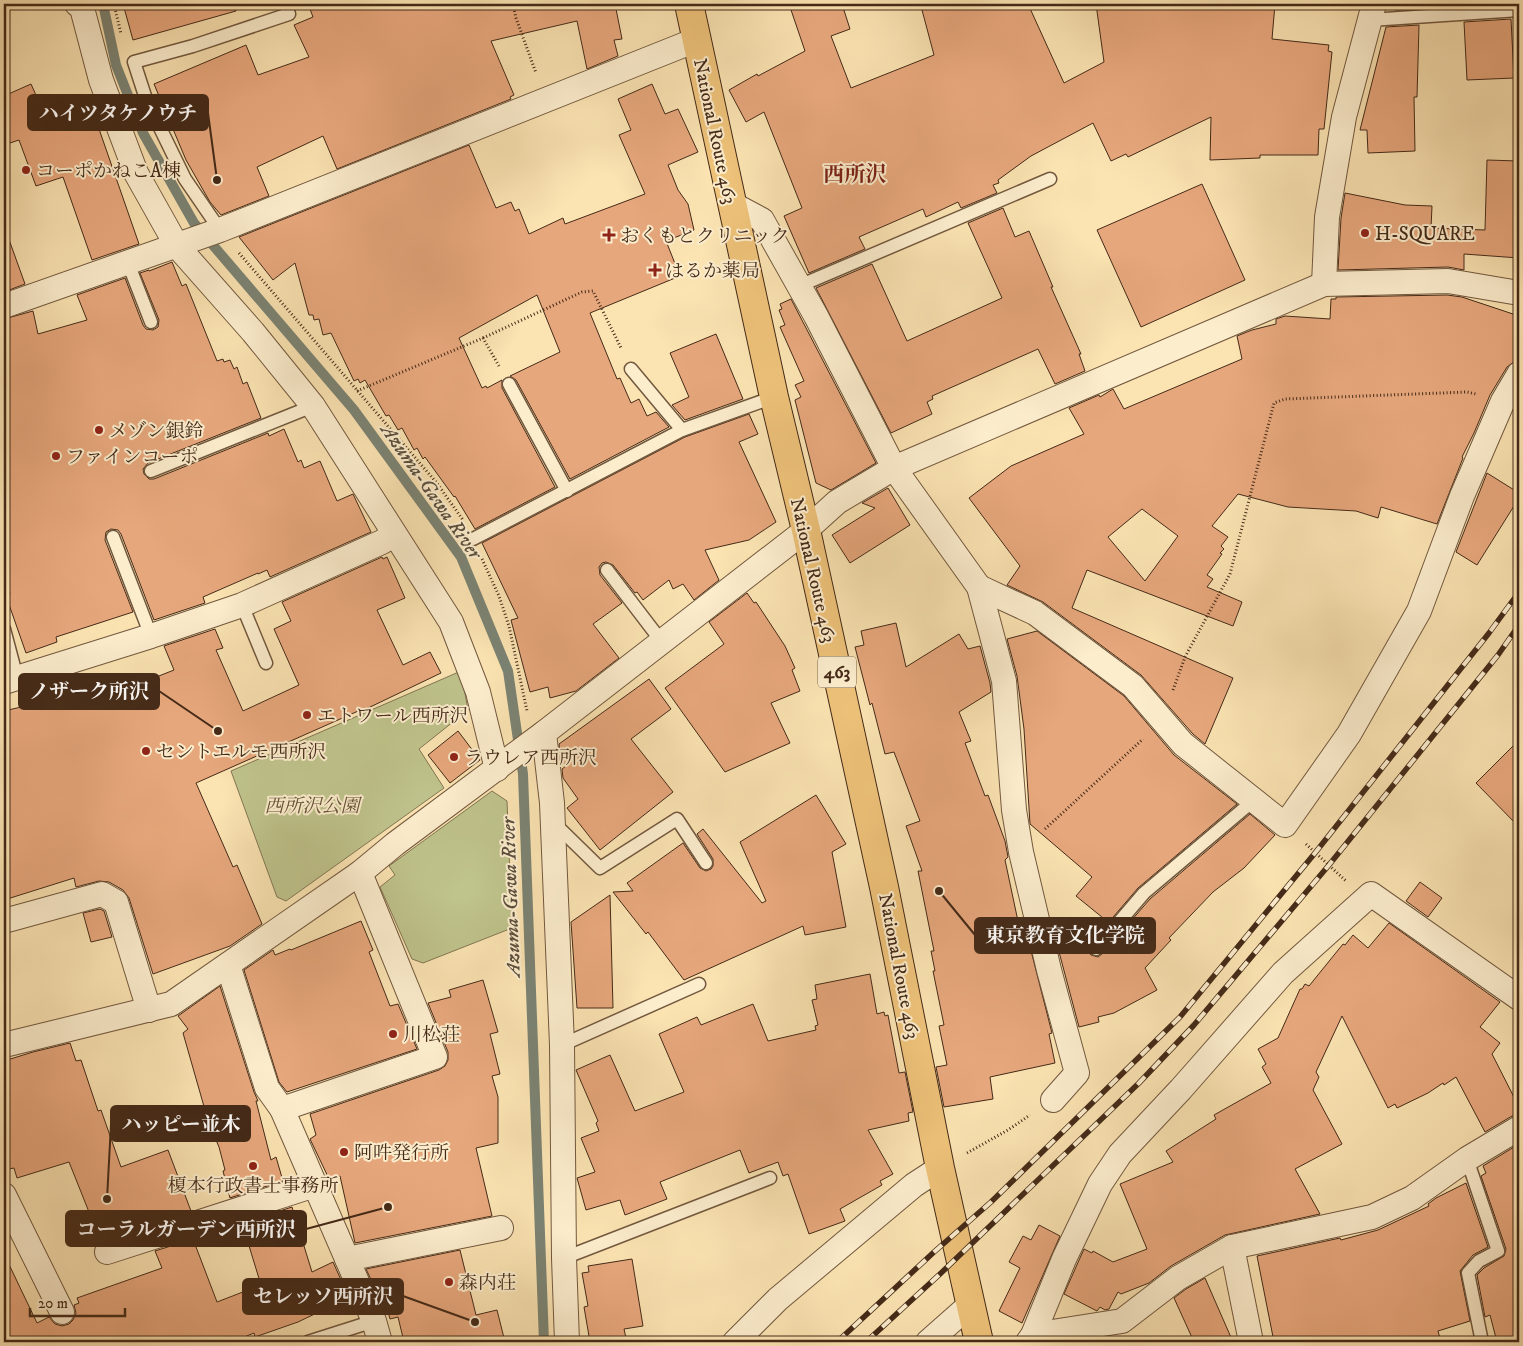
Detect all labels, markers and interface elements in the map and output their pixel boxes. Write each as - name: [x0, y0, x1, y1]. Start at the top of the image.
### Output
- street label: National Route 463: [688, 56, 741, 206]
- callout: ハイツタケノウチ: [28, 95, 208, 130]
- text: ハイツタケノウチ: [39, 102, 197, 127]
- place label: コーポかねこA棟: [36, 160, 181, 183]
- district label: 西所沢: [824, 162, 887, 188]
- marker: コーポかねこA棟: [20, 164, 32, 176]
- place label: H-SQUARE: [1375, 223, 1475, 246]
- place label: おくもとクリニック: [620, 225, 790, 248]
- marker: H-SQUARE: [1359, 227, 1371, 239]
- marker: おくもとクリニック: [602, 228, 616, 242]
- place label: はるか薬局: [665, 260, 760, 283]
- marker: はるか薬局: [649, 264, 661, 276]
- water label: Azuma-Gawa River: [374, 418, 488, 566]
- place label: メゾン銀鈴: [109, 420, 203, 443]
- marker: メゾン銀鈴: [93, 424, 105, 436]
- place label: ファインコーポ: [66, 446, 199, 469]
- marker: ファインコーポ: [50, 450, 62, 462]
- street label: National Route 463: [785, 496, 840, 645]
- road number: 463: [818, 656, 856, 688]
- callout: ノザーク所沢: [19, 674, 159, 709]
- text: ノザーク所沢: [29, 680, 149, 705]
- place label: エトワール西所沢: [317, 705, 469, 728]
- marker: エトワール西所沢: [301, 709, 313, 721]
- place label: セントエルモ西所沢: [156, 741, 326, 764]
- marker: セントエルモ西所沢: [140, 745, 152, 757]
- place label: ラウレア西所沢: [464, 747, 597, 770]
- marker: ラウレア西所沢: [448, 751, 460, 763]
- park label: 西所沢公園: [264, 795, 362, 818]
- water label: Azuma-Gawa River: [496, 815, 527, 979]
- street label: National Route 463: [873, 891, 924, 1041]
- callout: 東京教育文化学院: [975, 918, 1155, 953]
- text: 東京教育文化学院: [985, 924, 1145, 949]
- place label: 川松荘: [403, 1024, 460, 1047]
- marker: 川松荘: [387, 1028, 399, 1040]
- callout: ハッピー並木: [111, 1106, 250, 1141]
- text: ハッピー並木: [121, 1113, 241, 1138]
- place label: 阿吽発行所: [354, 1142, 449, 1165]
- marker: 阿吽発行所: [338, 1146, 350, 1158]
- marker: 榎本行政書士事務所: [247, 1160, 259, 1172]
- place label: 榎本行政書士事務所: [167, 1175, 339, 1198]
- callout: コーラルガーデン西所沢: [66, 1211, 306, 1246]
- text: コーラルガーデン西所沢: [77, 1218, 296, 1243]
- place label: 森内荘: [459, 1272, 516, 1295]
- marker: 森内荘: [443, 1276, 455, 1288]
- callout: セレッソ西所沢: [243, 1279, 403, 1314]
- text: セレッソ西所沢: [253, 1285, 393, 1310]
- scale bar: [30, 1286, 125, 1318]
- text: 20 m: [38, 1294, 68, 1313]

